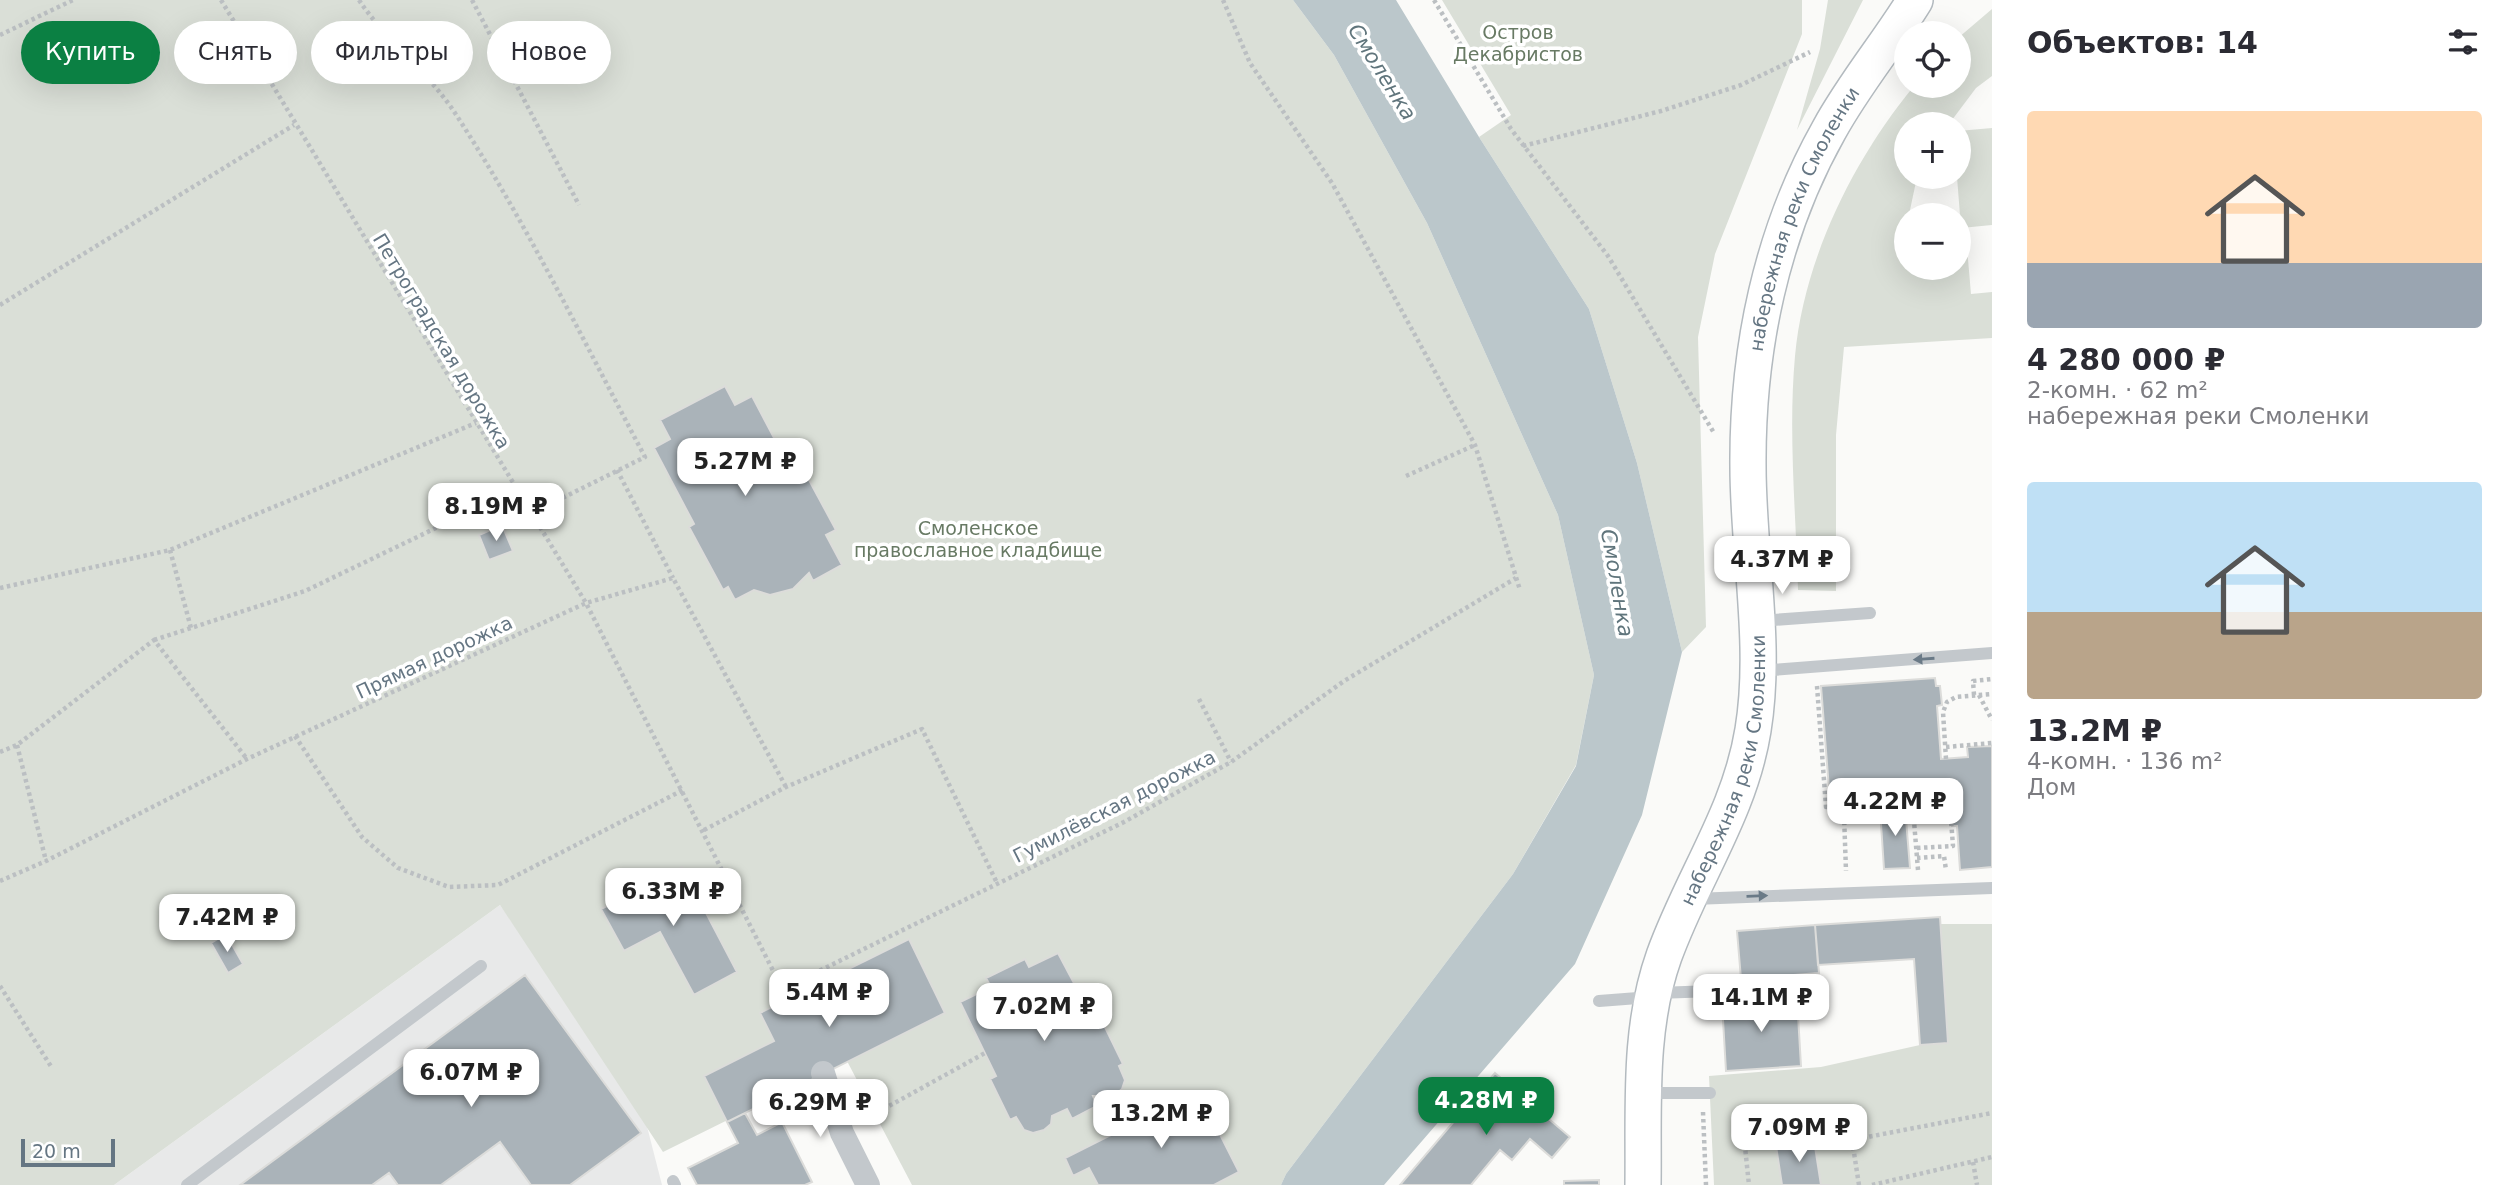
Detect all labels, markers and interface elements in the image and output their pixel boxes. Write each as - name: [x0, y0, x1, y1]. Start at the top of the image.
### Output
- water label: Смоленка: [1343, 19, 1421, 125]
- chip: Купить: [21, 21, 160, 84]
- chip: Снять: [174, 21, 297, 84]
- chip: Фильтры: [311, 21, 473, 84]
- chip: Новое: [487, 21, 611, 84]
- park label: Остров Декабристов: [1453, 21, 1583, 65]
- map controls: [1894, 21, 1971, 280]
- button: locate: [1894, 21, 1971, 98]
- icon: filters: [2444, 23, 2482, 61]
- text: Объектов: 14: [2027, 25, 2258, 60]
- street label: набережная реки Смоленки: [1745, 82, 1864, 353]
- button: +: [1894, 112, 1971, 189]
- icon: home: [2192, 156, 2318, 282]
- button: −: [1894, 203, 1971, 280]
- street label: Петроградская дорожка: [369, 229, 515, 453]
- text: 4 280 000 ₽: [2027, 342, 2225, 377]
- text: 2-комн. · 62 m²: [2027, 377, 2208, 403]
- text: набережная реки Смоленки: [2027, 403, 2369, 429]
- pin: 5.27M ₽: [680, 438, 810, 498]
- text: 5.27M ₽: [693, 448, 797, 474]
- pin: 8.19M ₽: [431, 484, 561, 543]
- text: 8.19M ₽: [444, 493, 548, 519]
- park label: Смоленское православное кладбище: [854, 517, 1102, 561]
- water label: Смоленка: [1596, 527, 1638, 639]
- icon: home: [2192, 527, 2318, 653]
- pin: 4.37M ₽: [1717, 536, 1847, 596]
- text: 4.37M ₽: [1730, 546, 1834, 572]
- street label: Прямая дорожка: [352, 611, 516, 703]
- street label: набережная реки Смоленки: [1676, 634, 1769, 909]
- one-way arrow: [1913, 653, 1935, 664]
- text: 13.2M ₽: [2027, 713, 2162, 748]
- street label: Гумилёвская дорожка: [1009, 745, 1219, 867]
- text: 4-комн. · 136 m²: [2027, 748, 2222, 774]
- text: Дом: [2027, 774, 2076, 800]
- pin: 4.22M ₽: [1830, 778, 1960, 838]
- text: 4.22M ₽: [1843, 788, 1947, 814]
- pin: 6.33M ₽: [608, 869, 738, 928]
- text: 6.33M ₽: [621, 878, 725, 904]
- one-way arrow: [1747, 891, 1769, 902]
- pin: 7.42M ₽: [162, 894, 292, 954]
- text: 7.42M ₽: [175, 904, 279, 930]
- pin: 5.4M ₽: [772, 970, 886, 1029]
- pin: 14.1M ₽: [1696, 974, 1826, 1034]
- text: 5.4M ₽: [785, 979, 873, 1005]
- pin: 7.02M ₽: [979, 984, 1109, 1043]
- text: 14.1M ₽: [1709, 984, 1813, 1010]
- text: 7.02M ₽: [992, 993, 1096, 1019]
- pin: 6.07M ₽: [406, 1050, 536, 1109]
- text: 6.07M ₽: [419, 1059, 523, 1085]
- pin: 4.28M ₽: [1421, 1078, 1551, 1137]
- pin: 6.29M ₽: [755, 1080, 885, 1139]
- text: 4.28M ₽: [1434, 1087, 1538, 1113]
- text: 6.29M ₽: [768, 1089, 872, 1115]
- pin: 13.2M ₽: [1096, 1090, 1226, 1150]
- text: 13.2M ₽: [1109, 1100, 1213, 1126]
- pin: 7.09M ₽: [1734, 1104, 1864, 1164]
- text: 7.09M ₽: [1747, 1114, 1851, 1140]
- scale bar: [21, 1136, 116, 1168]
- text: 20 m: [32, 1140, 81, 1162]

